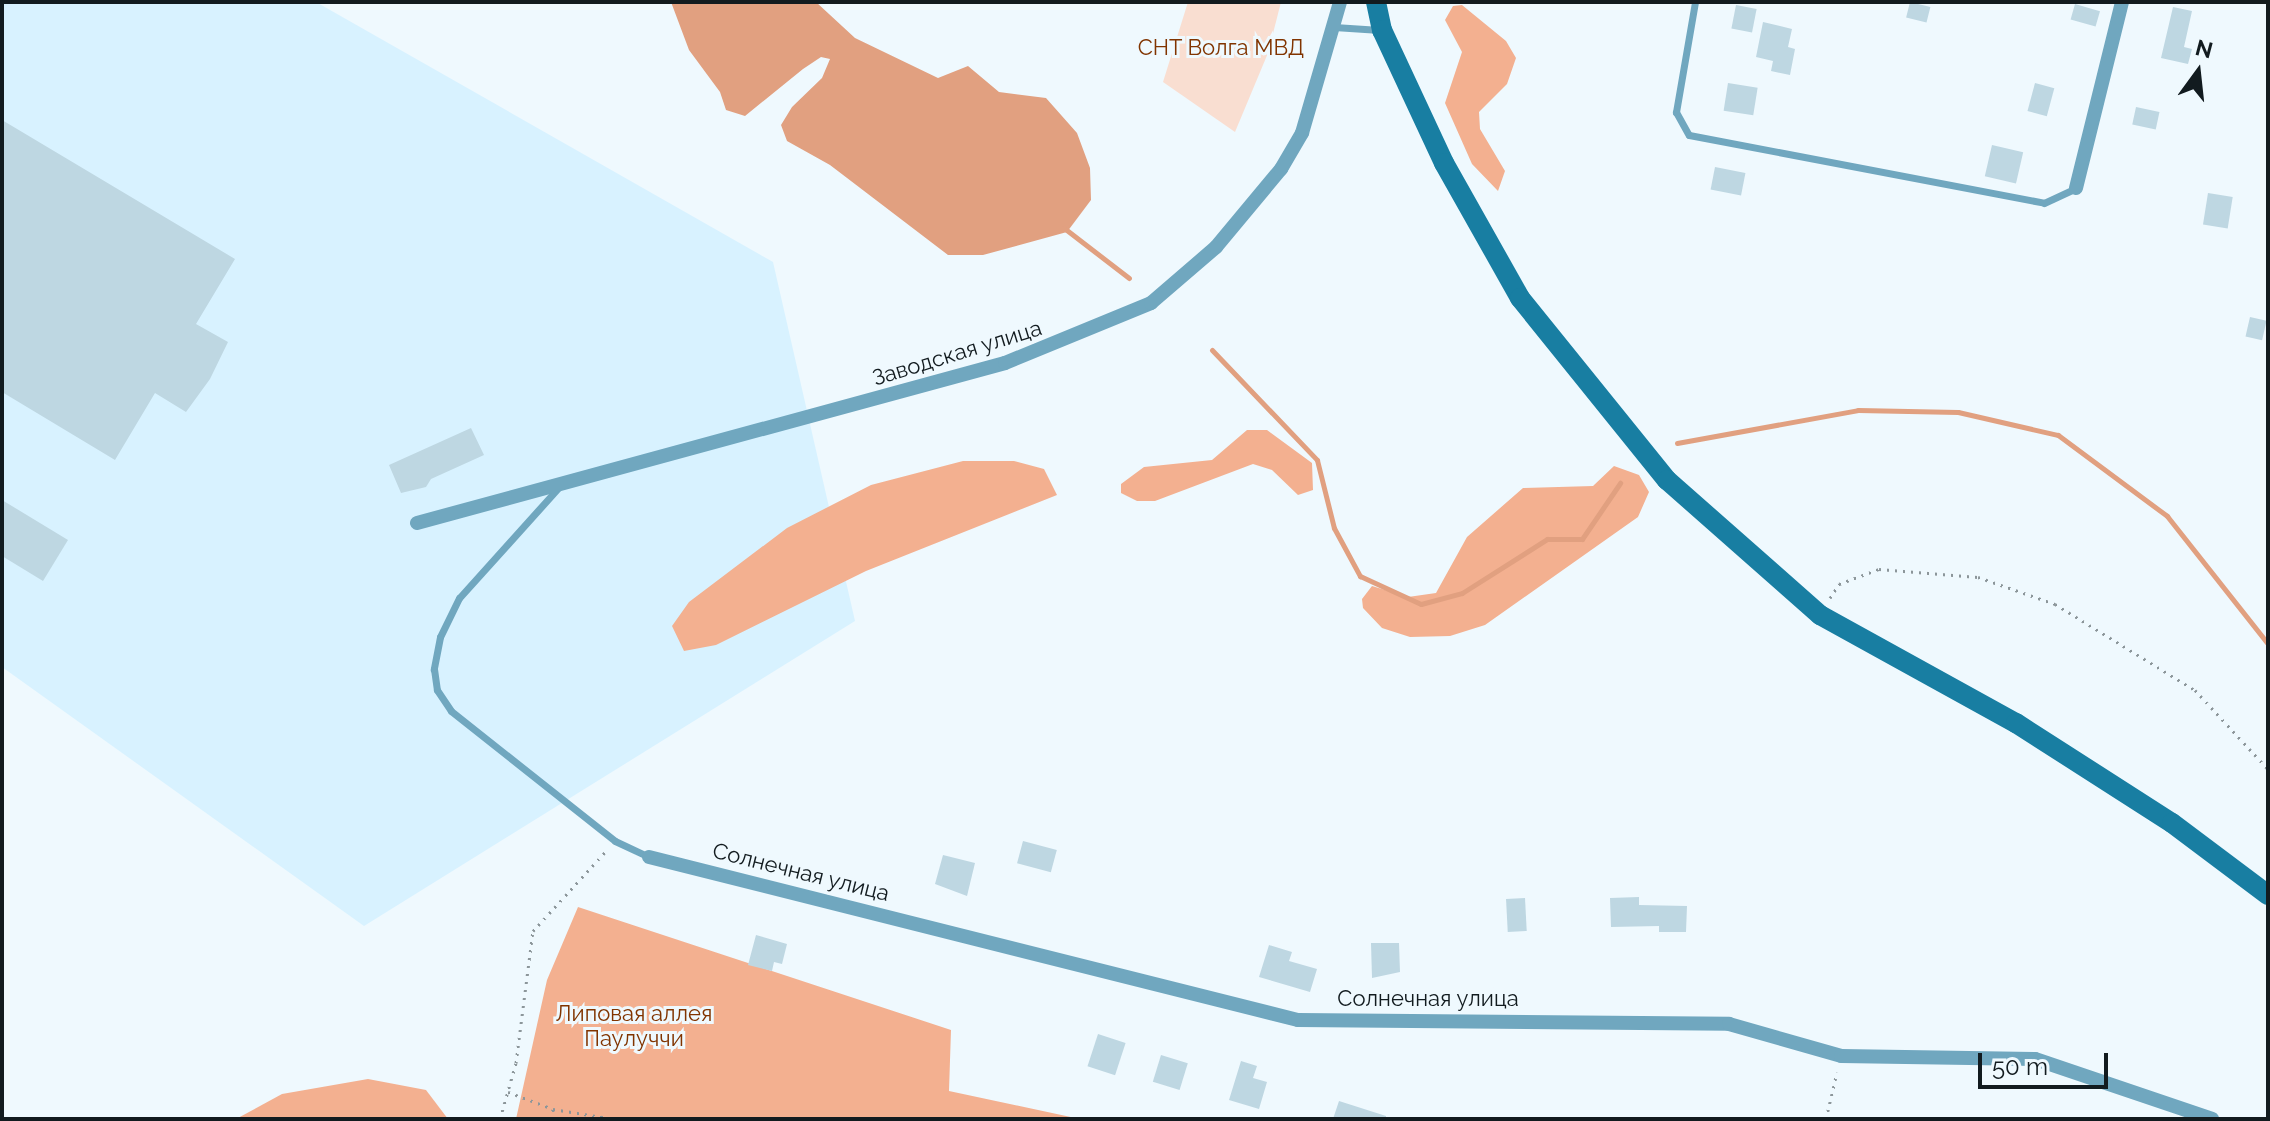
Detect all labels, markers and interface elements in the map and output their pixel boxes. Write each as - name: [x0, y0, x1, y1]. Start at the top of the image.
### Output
- north arrow: [2158, 32, 2238, 112]
- text: N: [2193, 34, 2216, 64]
- park label: СНТ Волга МВД: [1137, 35, 1305, 61]
- street label: Заводская улица: [869, 315, 1045, 391]
- street label: Солнечная улица: [710, 837, 892, 907]
- street label: Солнечная улица: [1337, 986, 1519, 1012]
- park label: Липовая аллея Паулуччи: [556, 1000, 712, 1052]
- scale bar: [1982, 1037, 2112, 1087]
- text: 50 m: [1992, 1052, 2048, 1081]

